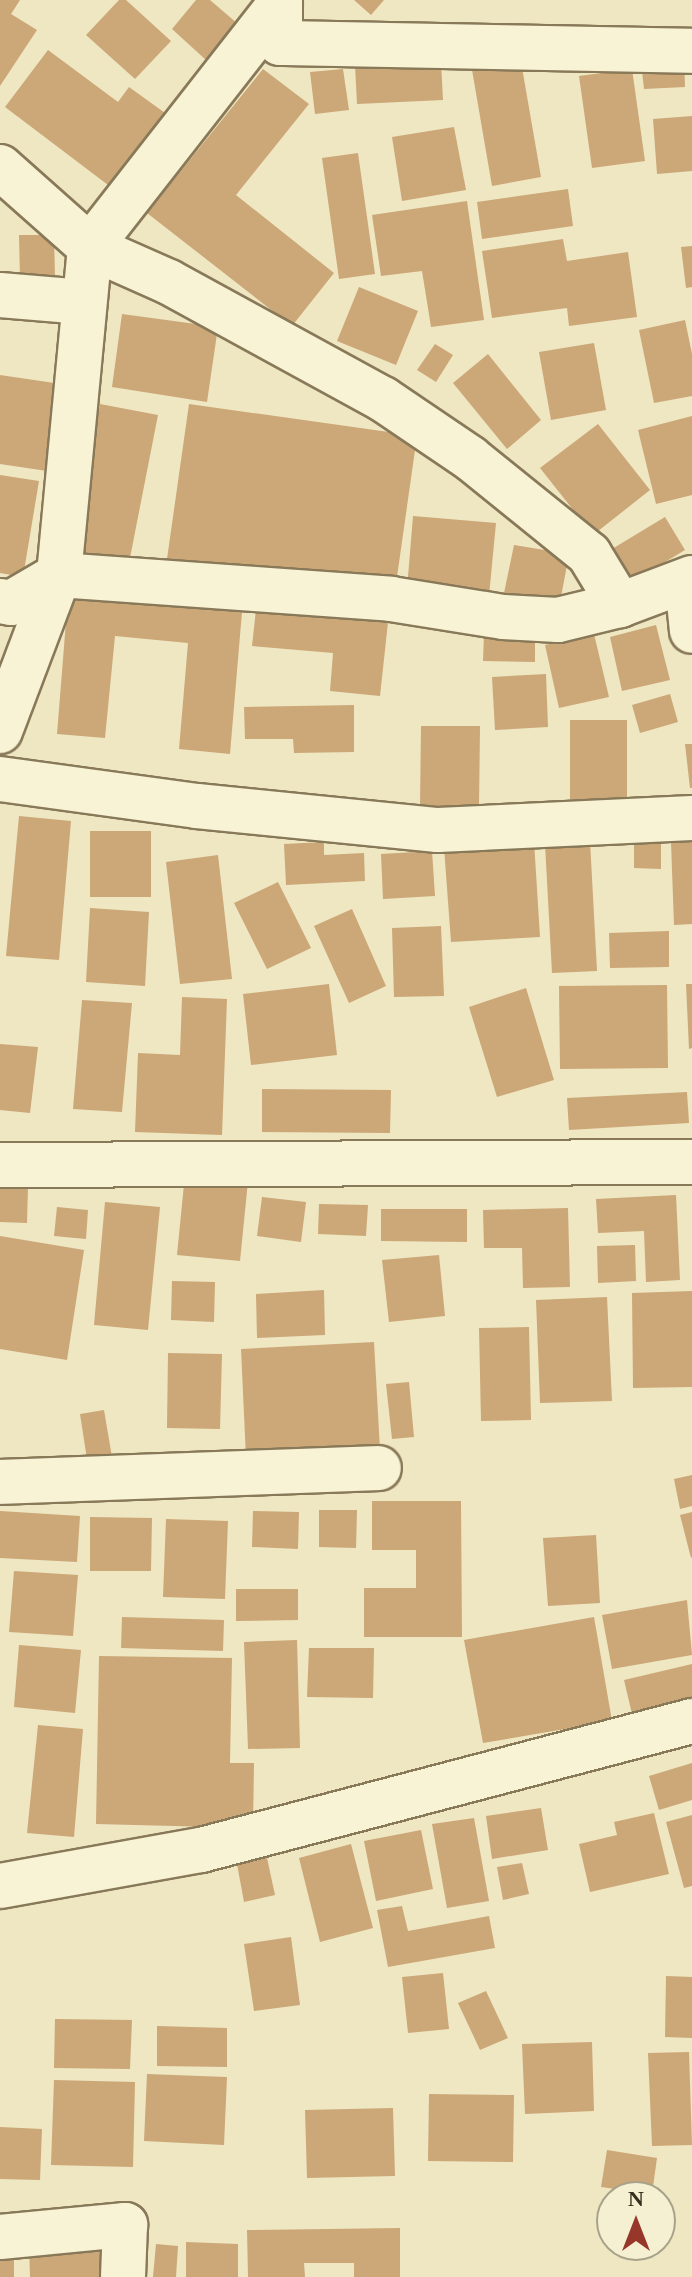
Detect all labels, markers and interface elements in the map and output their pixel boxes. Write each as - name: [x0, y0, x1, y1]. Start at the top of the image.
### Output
- north arrow: [596, 2181, 676, 2261]
- text: N: [628, 2186, 644, 2211]

